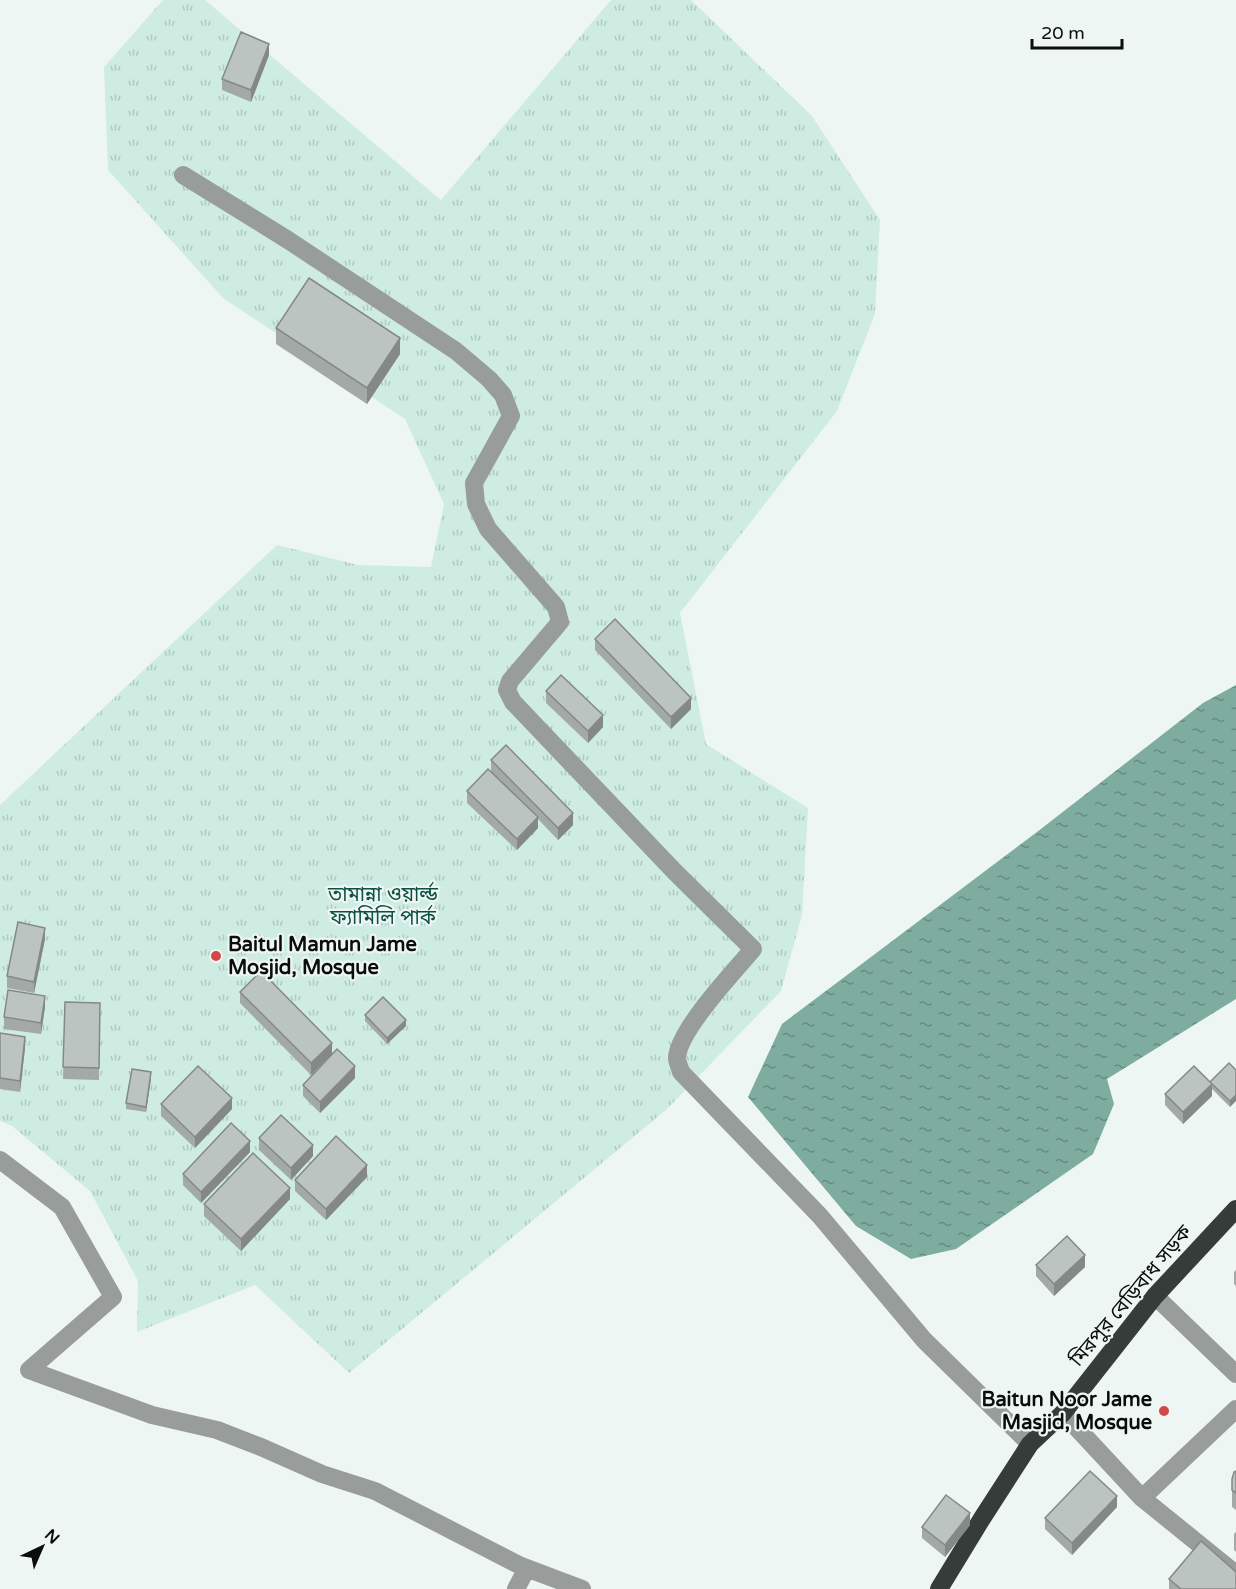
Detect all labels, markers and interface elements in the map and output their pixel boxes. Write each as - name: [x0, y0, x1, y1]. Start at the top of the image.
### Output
- scale bar: [1032, 12, 1122, 50]
- text: 20 m: [1041, 22, 1085, 44]
- park label: তামান্না ওয়ার্ল্ড ফ্যামিলি পার্ক: [327, 881, 439, 930]
- place label: Baitul Mamun Jame Mosjid, Mosque: [228, 933, 417, 980]
- marker: Baitul Mamun Jame Mosjid, Mosque: [209, 949, 223, 963]
- street label: মিরপুর বেড়িবাধ সড়ক: [1064, 1219, 1198, 1372]
- place label: Baitun Noor Jame Masjid, Mosque: [982, 1388, 1152, 1435]
- marker: Baitun Noor Jame Masjid, Mosque: [1157, 1404, 1171, 1418]
- north arrow: [12, 1517, 72, 1577]
- text: N: [40, 1525, 63, 1549]

